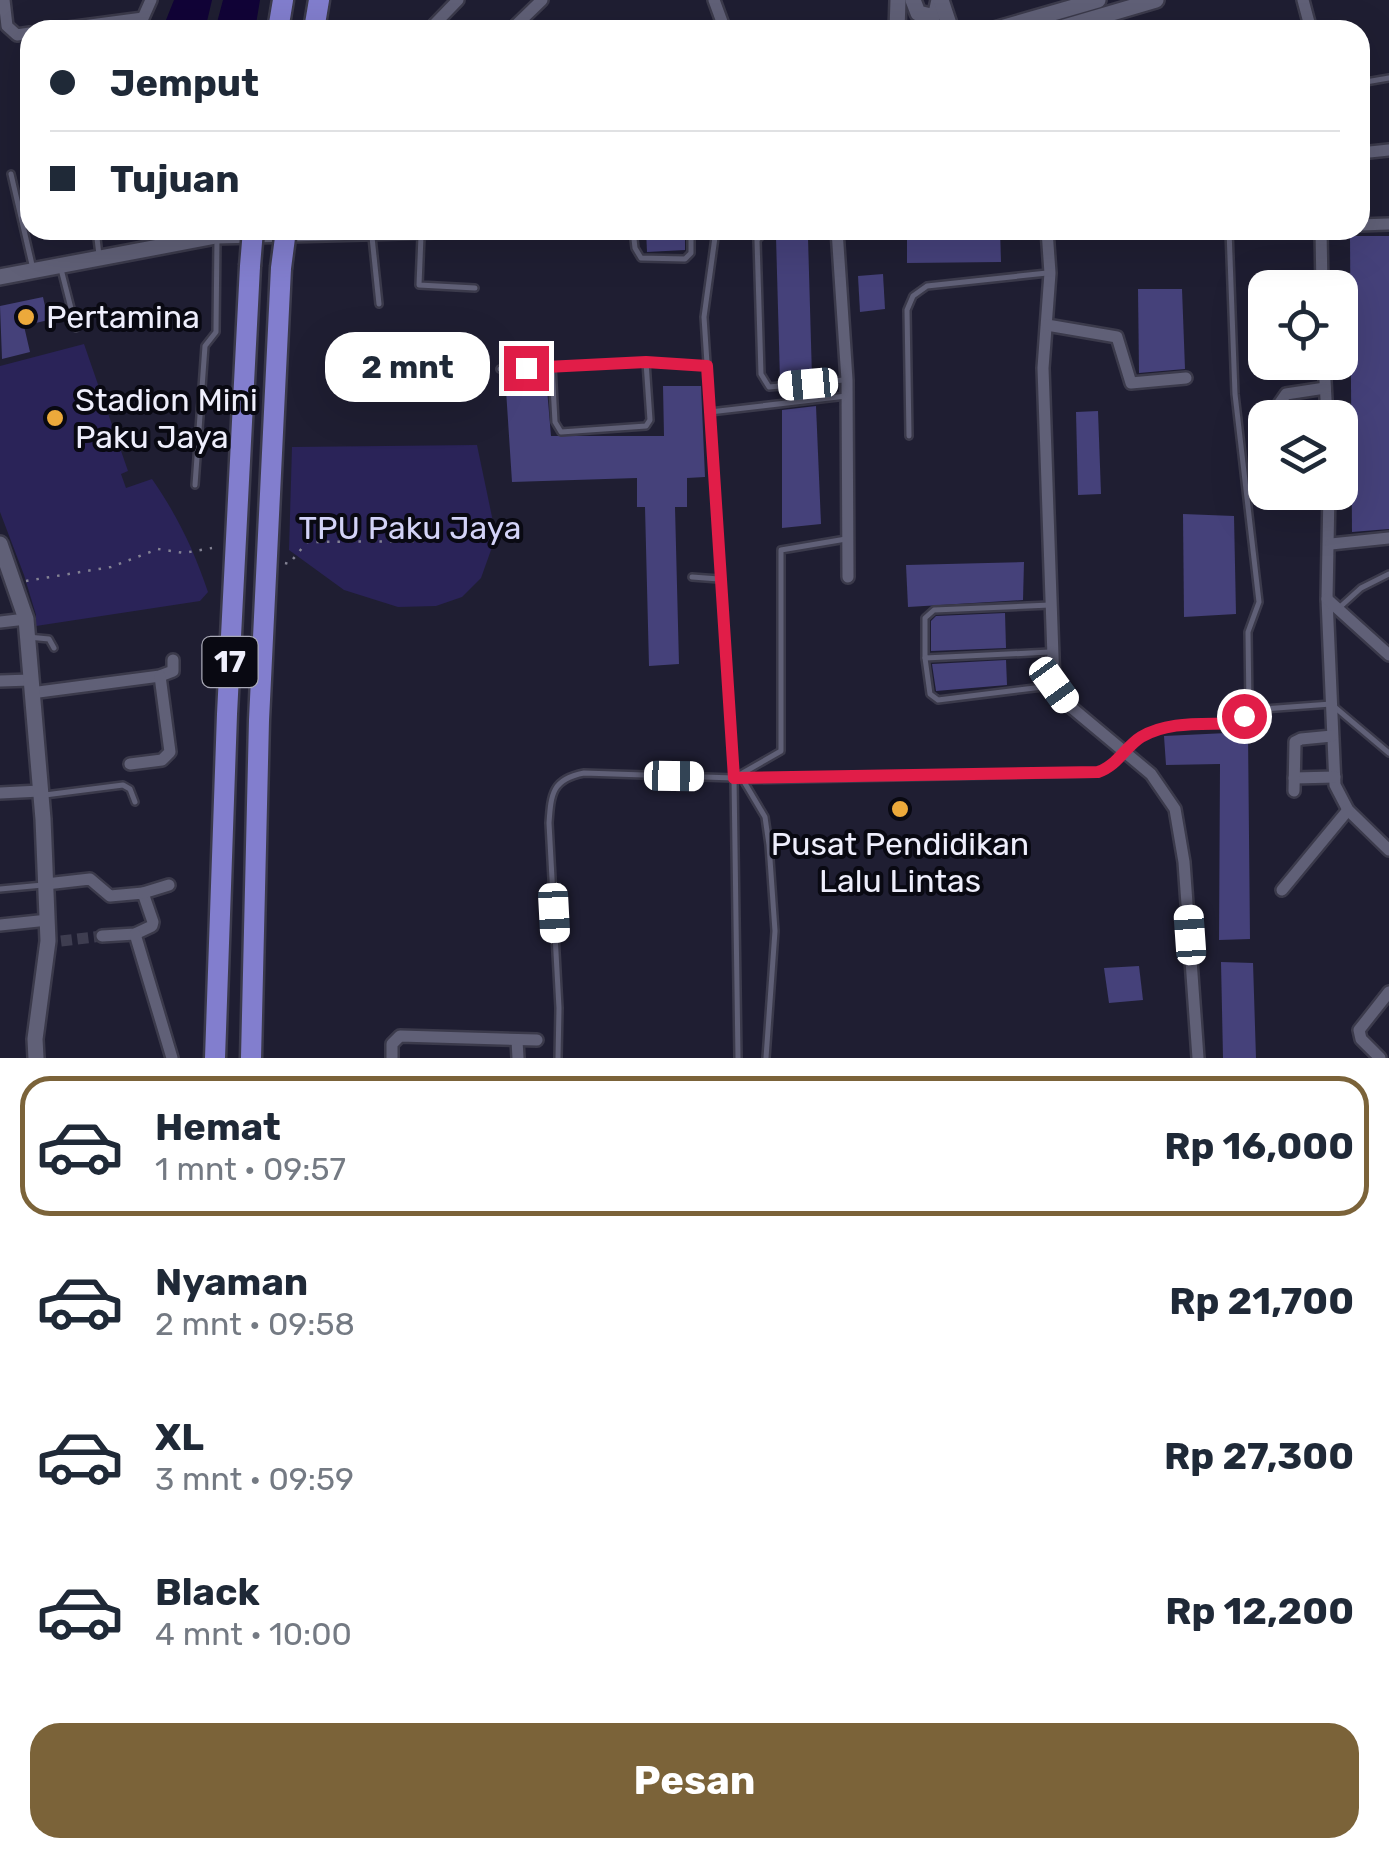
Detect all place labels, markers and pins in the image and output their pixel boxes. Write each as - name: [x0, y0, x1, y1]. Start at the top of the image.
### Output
- place label: Pertamina: [46, 298, 200, 336]
- marker: Pertamina: [15, 306, 37, 328]
- place label: Stadion Mini Paku Jaya: [75, 381, 258, 456]
- marker: Stadion Mini Paku Jaya: [44, 407, 66, 429]
- marker: Pusat Pendidikan Lalu Lintas: [889, 798, 911, 820]
- place label: Pusat Pendidikan Lalu Lintas: [771, 825, 1029, 900]

